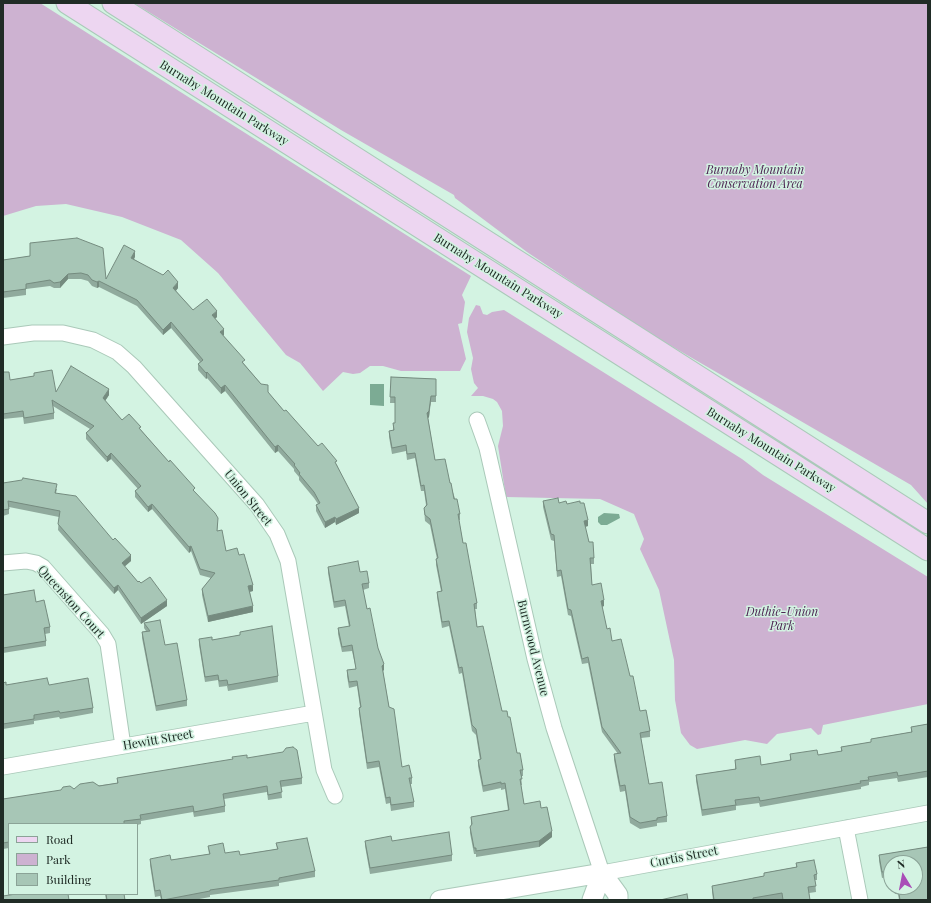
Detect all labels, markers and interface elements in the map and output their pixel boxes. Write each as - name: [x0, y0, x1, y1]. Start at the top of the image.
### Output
- street label: Burnaby Mountain Parkway: [157, 57, 291, 149]
- park label: Burnaby Mountain Conservation Area: [706, 163, 804, 191]
- street label: Burnaby Mountain Parkway: [431, 230, 565, 322]
- street label: Burnaby Mountain Parkway: [704, 404, 838, 496]
- street label: Union Street: [221, 467, 275, 529]
- street label: Queenston Court: [35, 563, 107, 641]
- street label: Burnwood Avenue: [514, 598, 552, 698]
- park label: Duthie-Union Park: [746, 605, 818, 633]
- street label: Hewitt Street: [122, 727, 194, 753]
- legend: [8, 823, 138, 895]
- text: Road: [46, 831, 73, 847]
- street label: Curtis Street: [649, 843, 719, 871]
- text: Park: [46, 851, 71, 867]
- north arrow: [883, 855, 923, 895]
- text: N: [896, 856, 906, 872]
- text: Building: [46, 871, 91, 887]

